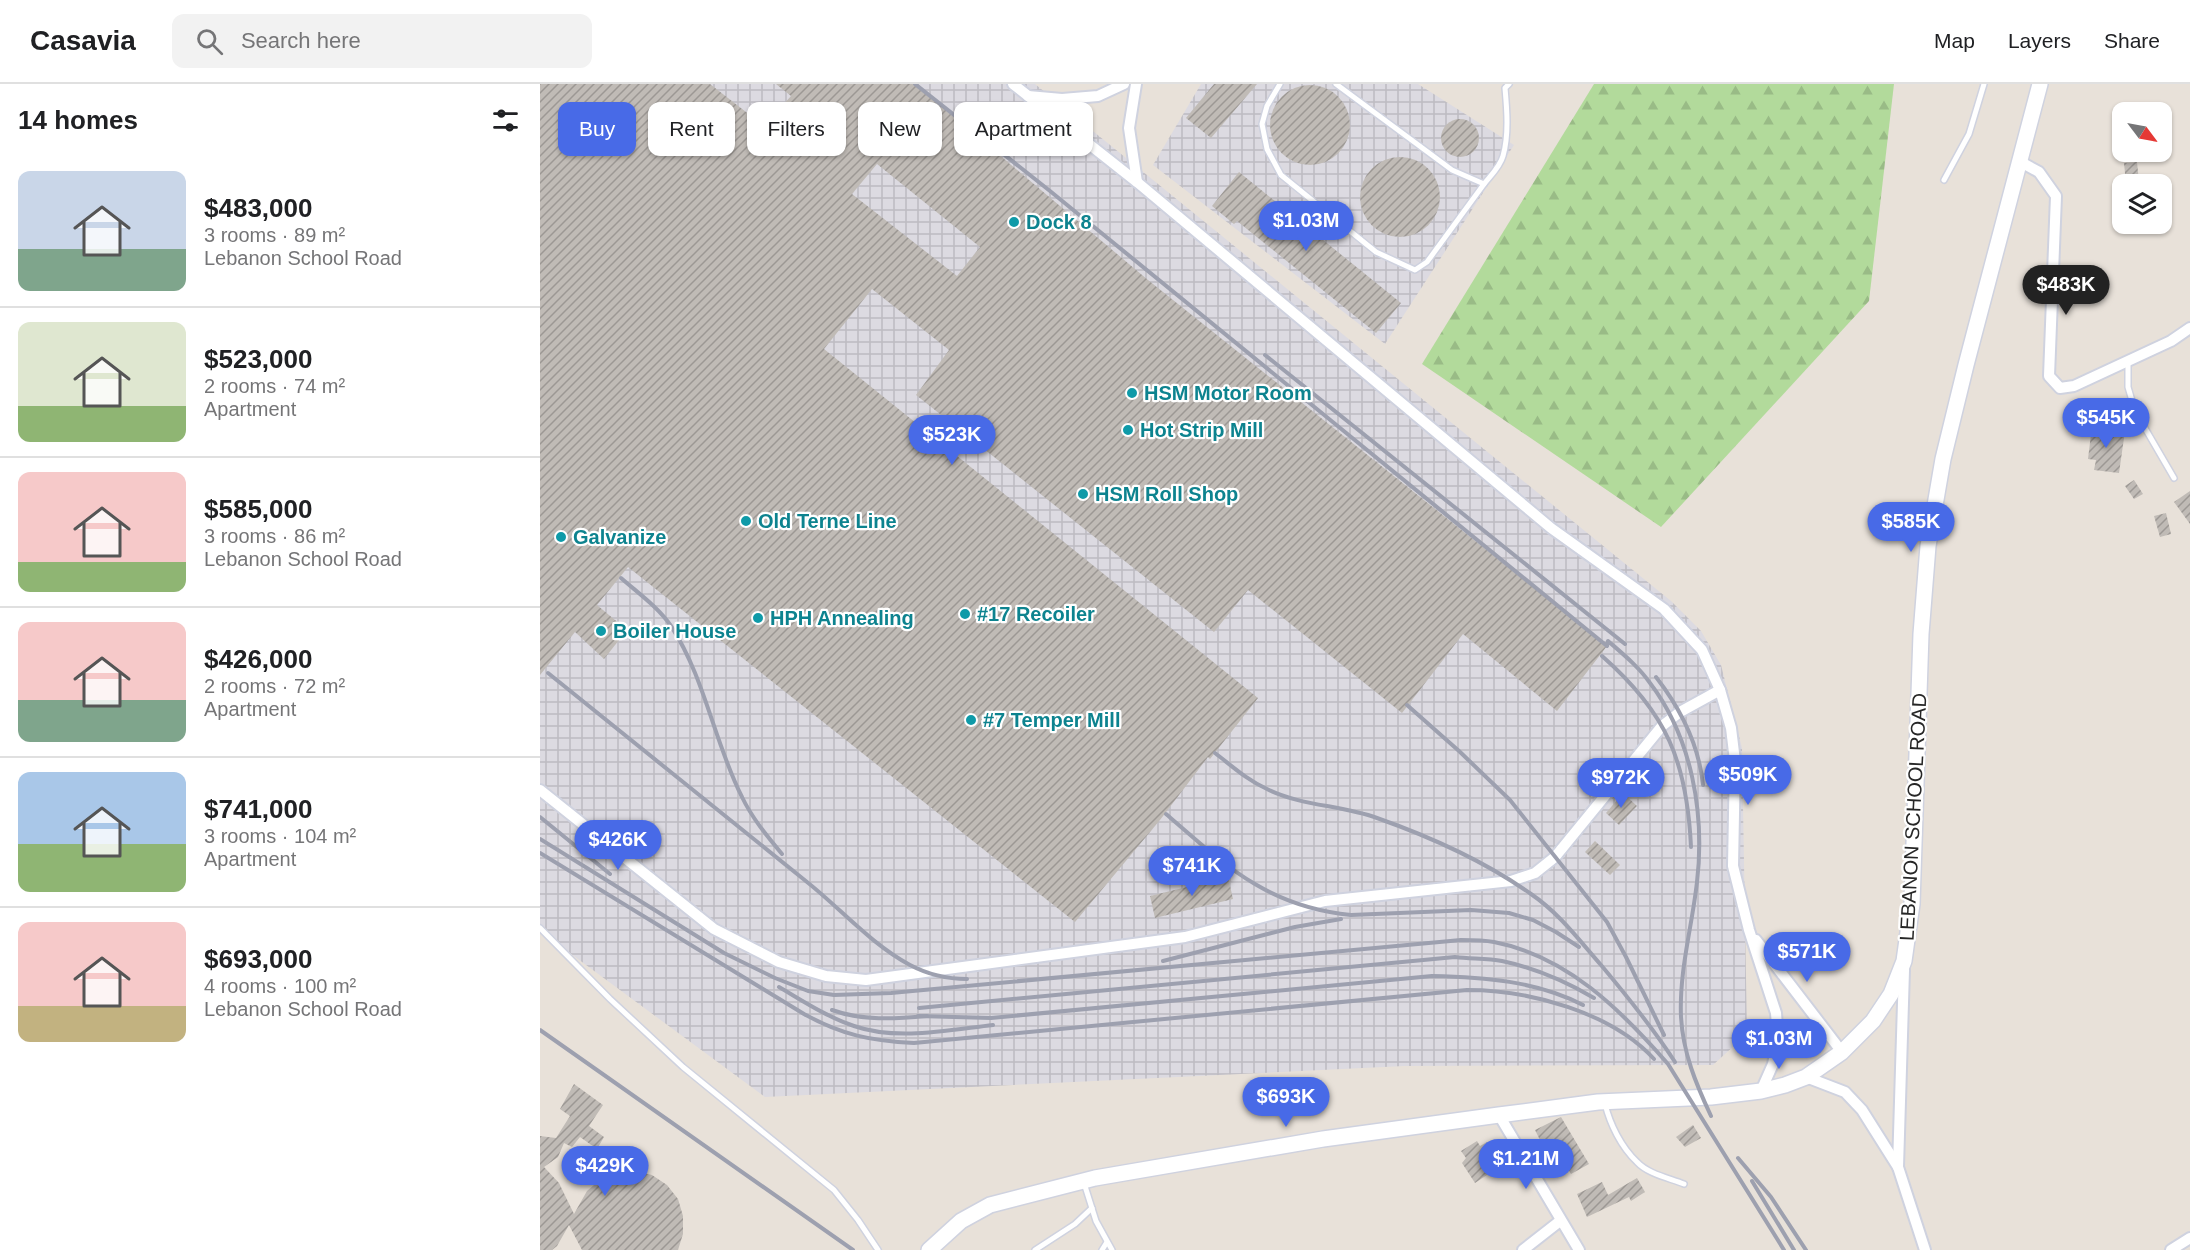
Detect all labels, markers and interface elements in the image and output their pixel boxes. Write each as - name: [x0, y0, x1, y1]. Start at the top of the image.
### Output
- search box: [172, 14, 592, 68]
- text: Casavia: [30, 25, 136, 56]
- icon: search: [193, 25, 226, 58]
- text: Search here: [241, 28, 361, 53]
- text: Map: [1934, 29, 1975, 52]
- text: Layers: [2008, 29, 2071, 52]
- text: Share: [2104, 29, 2160, 52]
- chip: Buy: [558, 102, 636, 156]
- chip: Rent: [648, 102, 735, 156]
- chip: Filters: [747, 102, 846, 156]
- chip: New: [858, 102, 942, 156]
- chip: Apartment: [954, 102, 1093, 156]
- north arrow: [2112, 102, 2172, 162]
- map controls: [2112, 102, 2172, 234]
- icon: filters: [489, 104, 522, 137]
- text: 14 homes: [18, 105, 138, 135]
- button: layers: [2112, 174, 2172, 234]
- text: $483,000: [204, 193, 312, 223]
- icon: home: [66, 195, 138, 267]
- pin: $1.03M: [1257, 201, 1355, 252]
- text: $1.03M: [1273, 209, 1339, 231]
- place label: Dock 8: [1026, 211, 1092, 233]
- marker: Dock 8: [1007, 215, 1021, 229]
- text: 3 rooms · 89 m²: [204, 224, 345, 246]
- text: Lebanon School Road: [204, 247, 402, 269]
- pin: $483K: [2024, 265, 2108, 316]
- text: $483K: [2037, 273, 2095, 295]
- text: $523,000: [204, 344, 312, 374]
- icon: home: [66, 346, 138, 418]
- text: 2 rooms · 74 m²: [204, 375, 345, 397]
- place label: HSM Motor Room: [1144, 382, 1312, 404]
- marker: HSM Motor Room: [1125, 386, 1139, 400]
- text: Apartment: [204, 398, 296, 420]
- pin: $545K: [2064, 398, 2148, 449]
- text: $545K: [2077, 406, 2135, 428]
- pin: $523K: [910, 415, 994, 466]
- place label: Hot Strip Mill: [1140, 419, 1263, 441]
- text: $523K: [923, 423, 981, 445]
- marker: Hot Strip Mill: [1121, 423, 1135, 437]
- place label: HSM Roll Shop: [1095, 483, 1238, 505]
- marker: HSM Roll Shop: [1076, 487, 1090, 501]
- text: $585,000: [204, 494, 312, 524]
- icon: home: [66, 496, 138, 568]
- pin: $585K: [1869, 502, 1953, 553]
- place label: Old Terne Line: [758, 510, 897, 532]
- text: $585K: [1882, 510, 1940, 532]
- marker: Old Terne Line: [739, 514, 753, 528]
- text: 3 rooms · 86 m²: [204, 525, 345, 547]
- place label: Galvanize: [573, 526, 666, 548]
- marker: Galvanize: [554, 530, 568, 544]
- text: Lebanon School Road: [204, 548, 402, 570]
- place label: #17 Recoiler: [977, 603, 1095, 625]
- place label: HPH Annealing: [770, 607, 914, 629]
- marker: #17 Recoiler: [958, 607, 972, 621]
- marker: HPH Annealing: [751, 611, 765, 625]
- place label: Boiler House: [613, 620, 736, 642]
- marker: Boiler House: [594, 624, 608, 638]
- text: $426,000: [204, 644, 312, 674]
- icon: home: [66, 646, 138, 718]
- text: 2 rooms · 72 m²: [204, 675, 345, 697]
- street label: LEBANON SCHOOL ROAD: [1896, 692, 1930, 942]
- text: Apartment: [204, 698, 296, 720]
- place label: #7 Temper Mill: [983, 709, 1120, 731]
- marker: #7 Temper Mill: [964, 713, 978, 727]
- pin: $509K: [1706, 755, 1790, 806]
- pin: $972K: [1579, 758, 1663, 809]
- text: $509K: [1719, 763, 1777, 785]
- text: $972K: [1592, 766, 1650, 788]
- text: $741,000: [204, 794, 312, 824]
- icon: home: [66, 796, 138, 868]
- pin: $426K: [576, 820, 660, 871]
- text: 3 rooms · 104 m²: [204, 825, 356, 847]
- text: $426K: [589, 828, 647, 850]
- pin: $741K: [1150, 846, 1234, 897]
- text: Apartment: [204, 848, 296, 870]
- text: $741K: [1163, 854, 1221, 876]
- pin: $571K: [1765, 932, 1849, 983]
- text: $571K: [1778, 940, 1836, 962]
- text: $693,000: [204, 944, 312, 974]
- icon: home: [66, 946, 138, 1018]
- text: 4 rooms · 100 m²: [204, 975, 356, 997]
- text: Lebanon School Road: [204, 998, 402, 1020]
- pin: $1.03M: [1730, 1019, 1828, 1070]
- text: $1.03M: [1746, 1027, 1812, 1049]
- pin: $693K: [1244, 1077, 1328, 1128]
- text: $693K: [1257, 1085, 1315, 1107]
- pin: $1.21M: [1477, 1139, 1575, 1190]
- pin: $429K: [563, 1146, 647, 1197]
- text: $1.21M: [1493, 1147, 1559, 1169]
- text: $429K: [576, 1154, 634, 1176]

